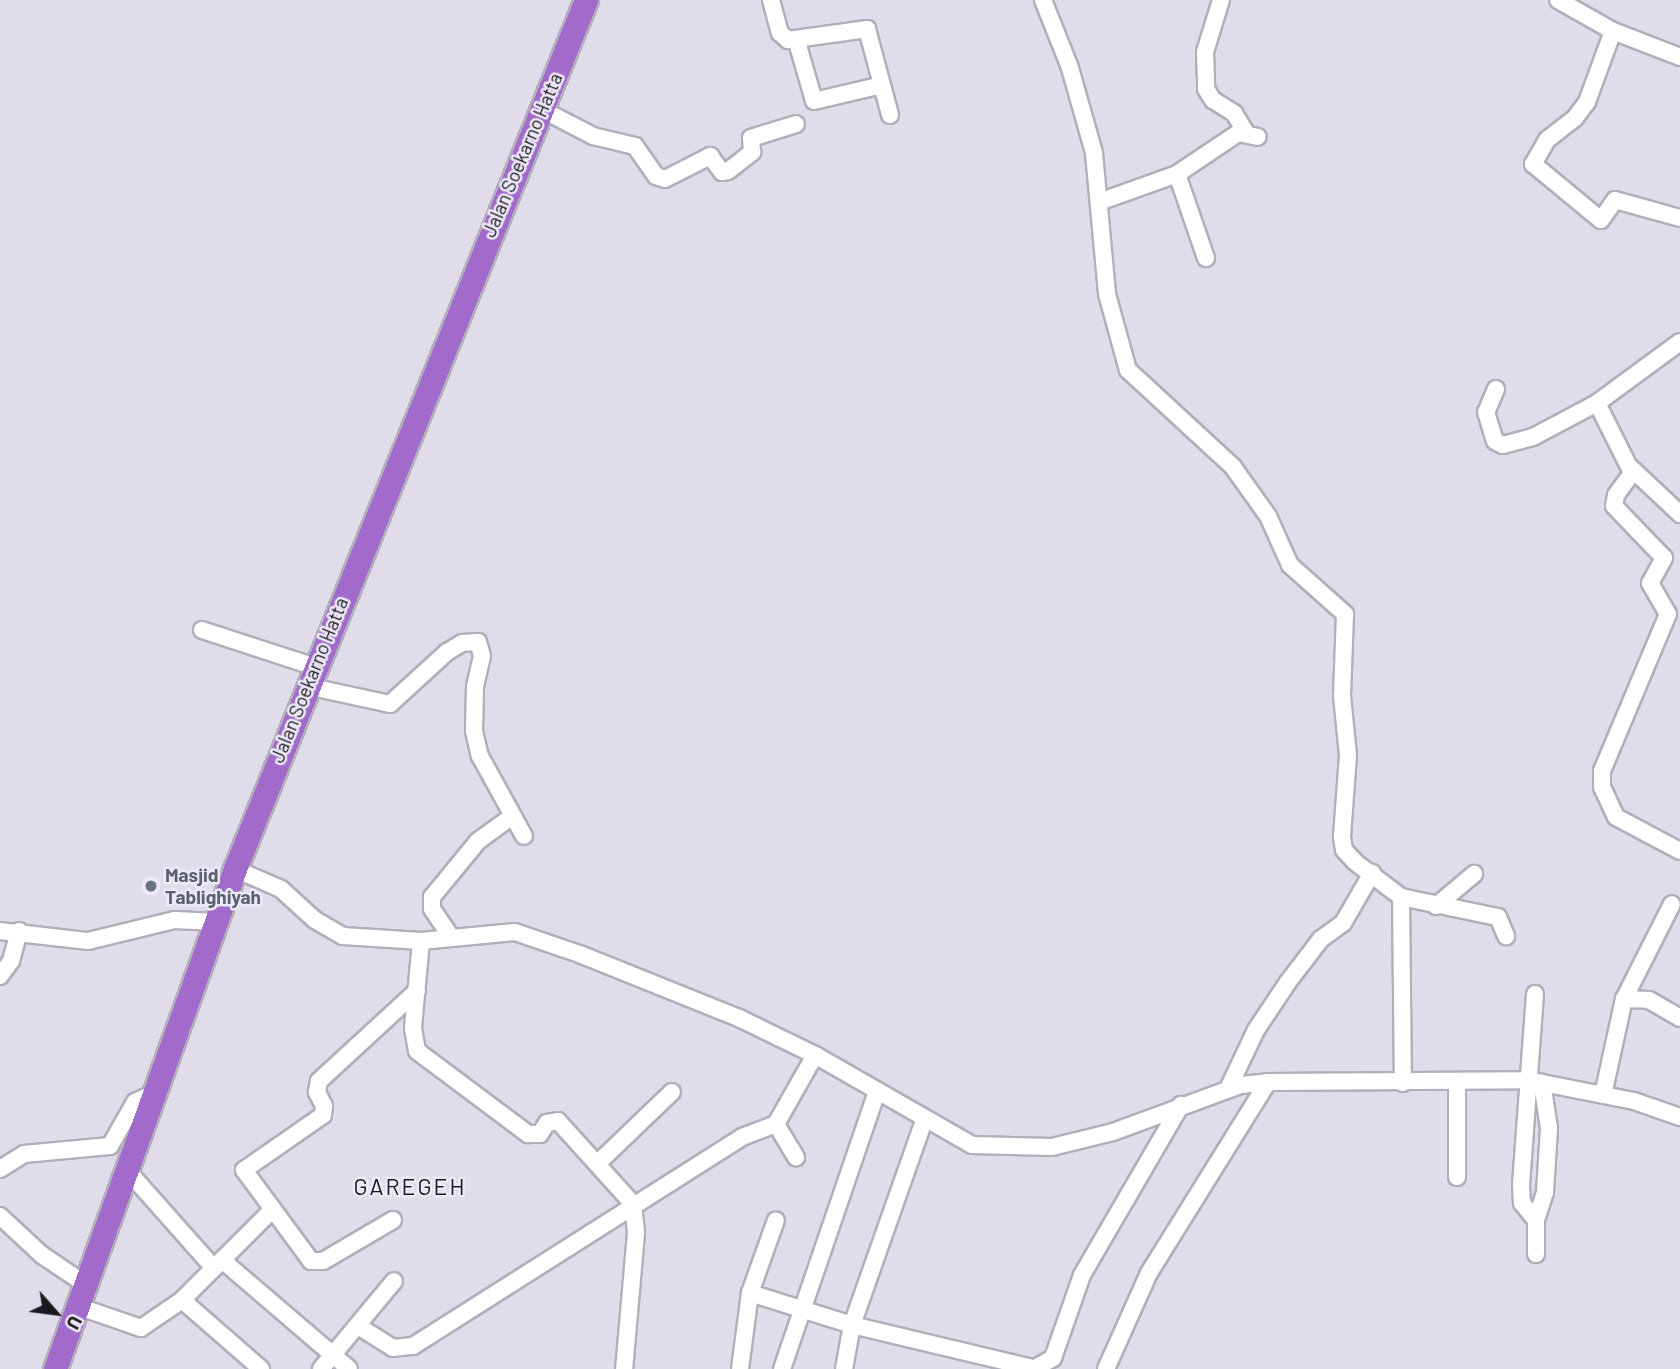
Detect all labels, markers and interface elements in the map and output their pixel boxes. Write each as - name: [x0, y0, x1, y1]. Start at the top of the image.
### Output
- street label: Jalan Soekarno Hatta: [477, 69, 567, 241]
- street label: Jalan Soekarno Hatta: [265, 594, 353, 766]
- place label: Masjid Tablighiyah: [165, 864, 261, 908]
- marker: Masjid Tablighiyah: [143, 878, 159, 894]
- district label: GAREGEH: [354, 1172, 466, 1200]
- north arrow: [21, 1278, 91, 1348]
- text: U: [62, 1312, 88, 1334]

